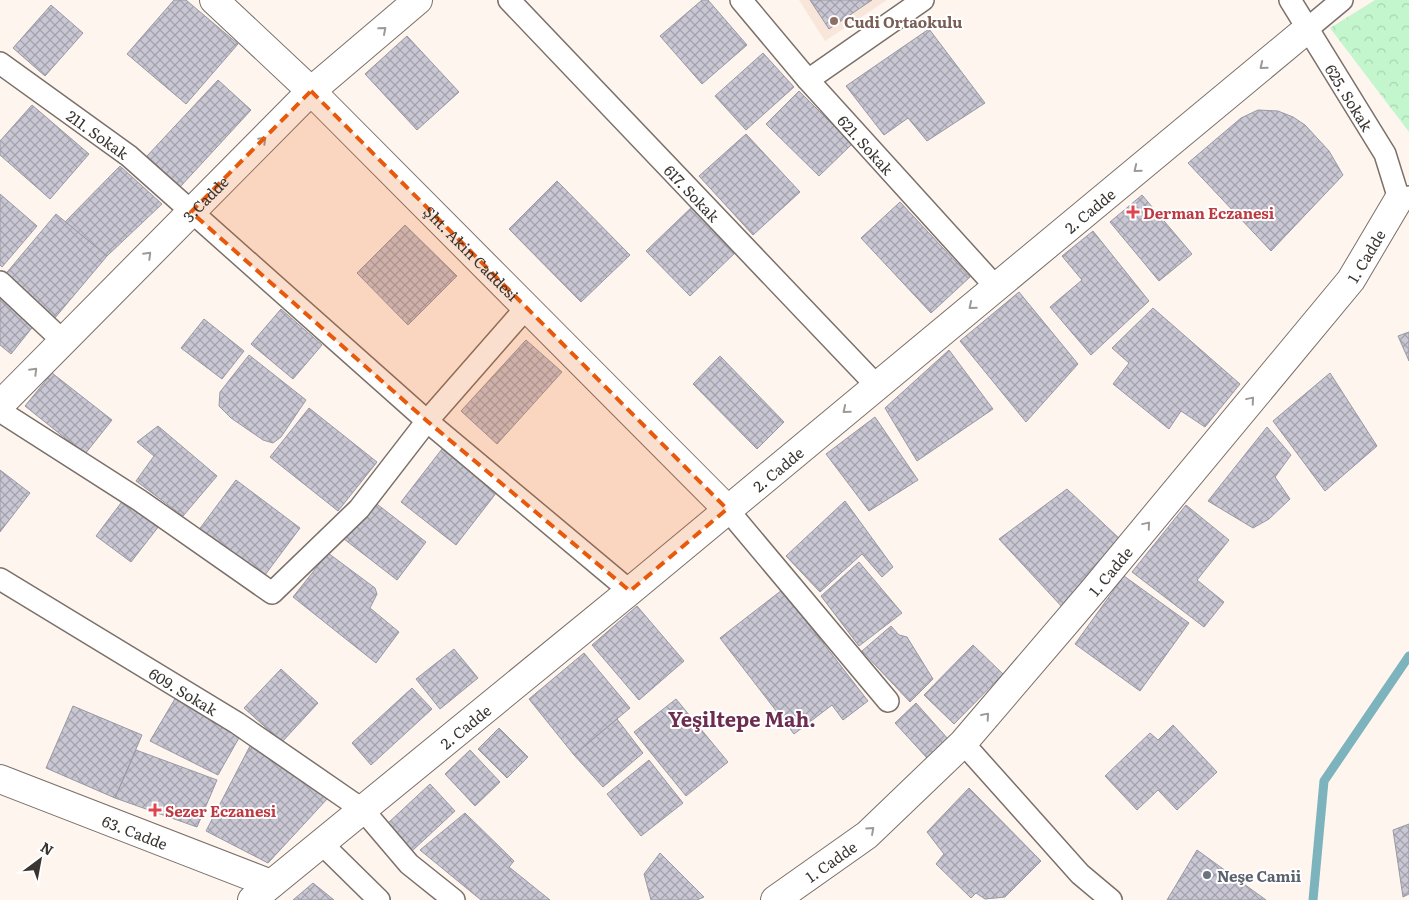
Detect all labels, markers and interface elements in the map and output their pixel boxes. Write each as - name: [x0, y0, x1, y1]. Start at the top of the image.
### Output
- place label: Cudi Ortaokulu: [844, 10, 962, 33]
- marker: Cudi Ortaokulu: [828, 15, 840, 27]
- one-way arrow: [377, 27, 386, 36]
- street label: 625. Sokak: [1320, 59, 1380, 136]
- one-way arrow: [1260, 60, 1269, 68]
- street label: 211. Sokak: [62, 103, 135, 165]
- street label: 621. Sokak: [833, 109, 900, 180]
- one-way arrow: [257, 137, 266, 146]
- street label: 617. Sokak: [659, 159, 726, 227]
- one-way arrow: [1134, 164, 1143, 173]
- street label: 3.Cadde: [177, 170, 233, 227]
- street label: 2. Cadde: [1059, 182, 1120, 238]
- street label: Şht. Akin Caddesi: [419, 200, 525, 306]
- place label: Derman Eczanesi: [1143, 201, 1275, 224]
- marker: Derman Eczanesi: [1127, 206, 1139, 218]
- street label: 1. Cadde: [1341, 225, 1390, 287]
- one-way arrow: [143, 252, 152, 261]
- one-way arrow: [968, 300, 977, 309]
- one-way arrow: [28, 368, 37, 377]
- one-way arrow: [1246, 397, 1254, 406]
- one-way arrow: [843, 404, 852, 413]
- street label: 2. Cadde: [747, 440, 808, 496]
- one-way arrow: [1142, 522, 1150, 531]
- street label: 1. Cadde: [1082, 541, 1137, 600]
- street label: 609. Sokak: [145, 661, 223, 721]
- street label: 2. Cadde: [434, 698, 496, 754]
- district label: Yeşiltepe Mah.: [668, 703, 816, 733]
- one-way arrow: [980, 712, 989, 721]
- place label: Sezer Eczanesi: [165, 799, 277, 822]
- marker: Sezer Eczanesi: [149, 804, 161, 816]
- street label: 63. Cadde: [99, 808, 171, 855]
- one-way arrow: [865, 827, 874, 836]
- street label: 1. Cadde: [800, 834, 861, 887]
- north arrow: [15, 835, 65, 885]
- text: N: [37, 837, 58, 860]
- place label: Neşe Camii: [1217, 864, 1302, 887]
- marker: Neşe Camii: [1201, 869, 1213, 881]

